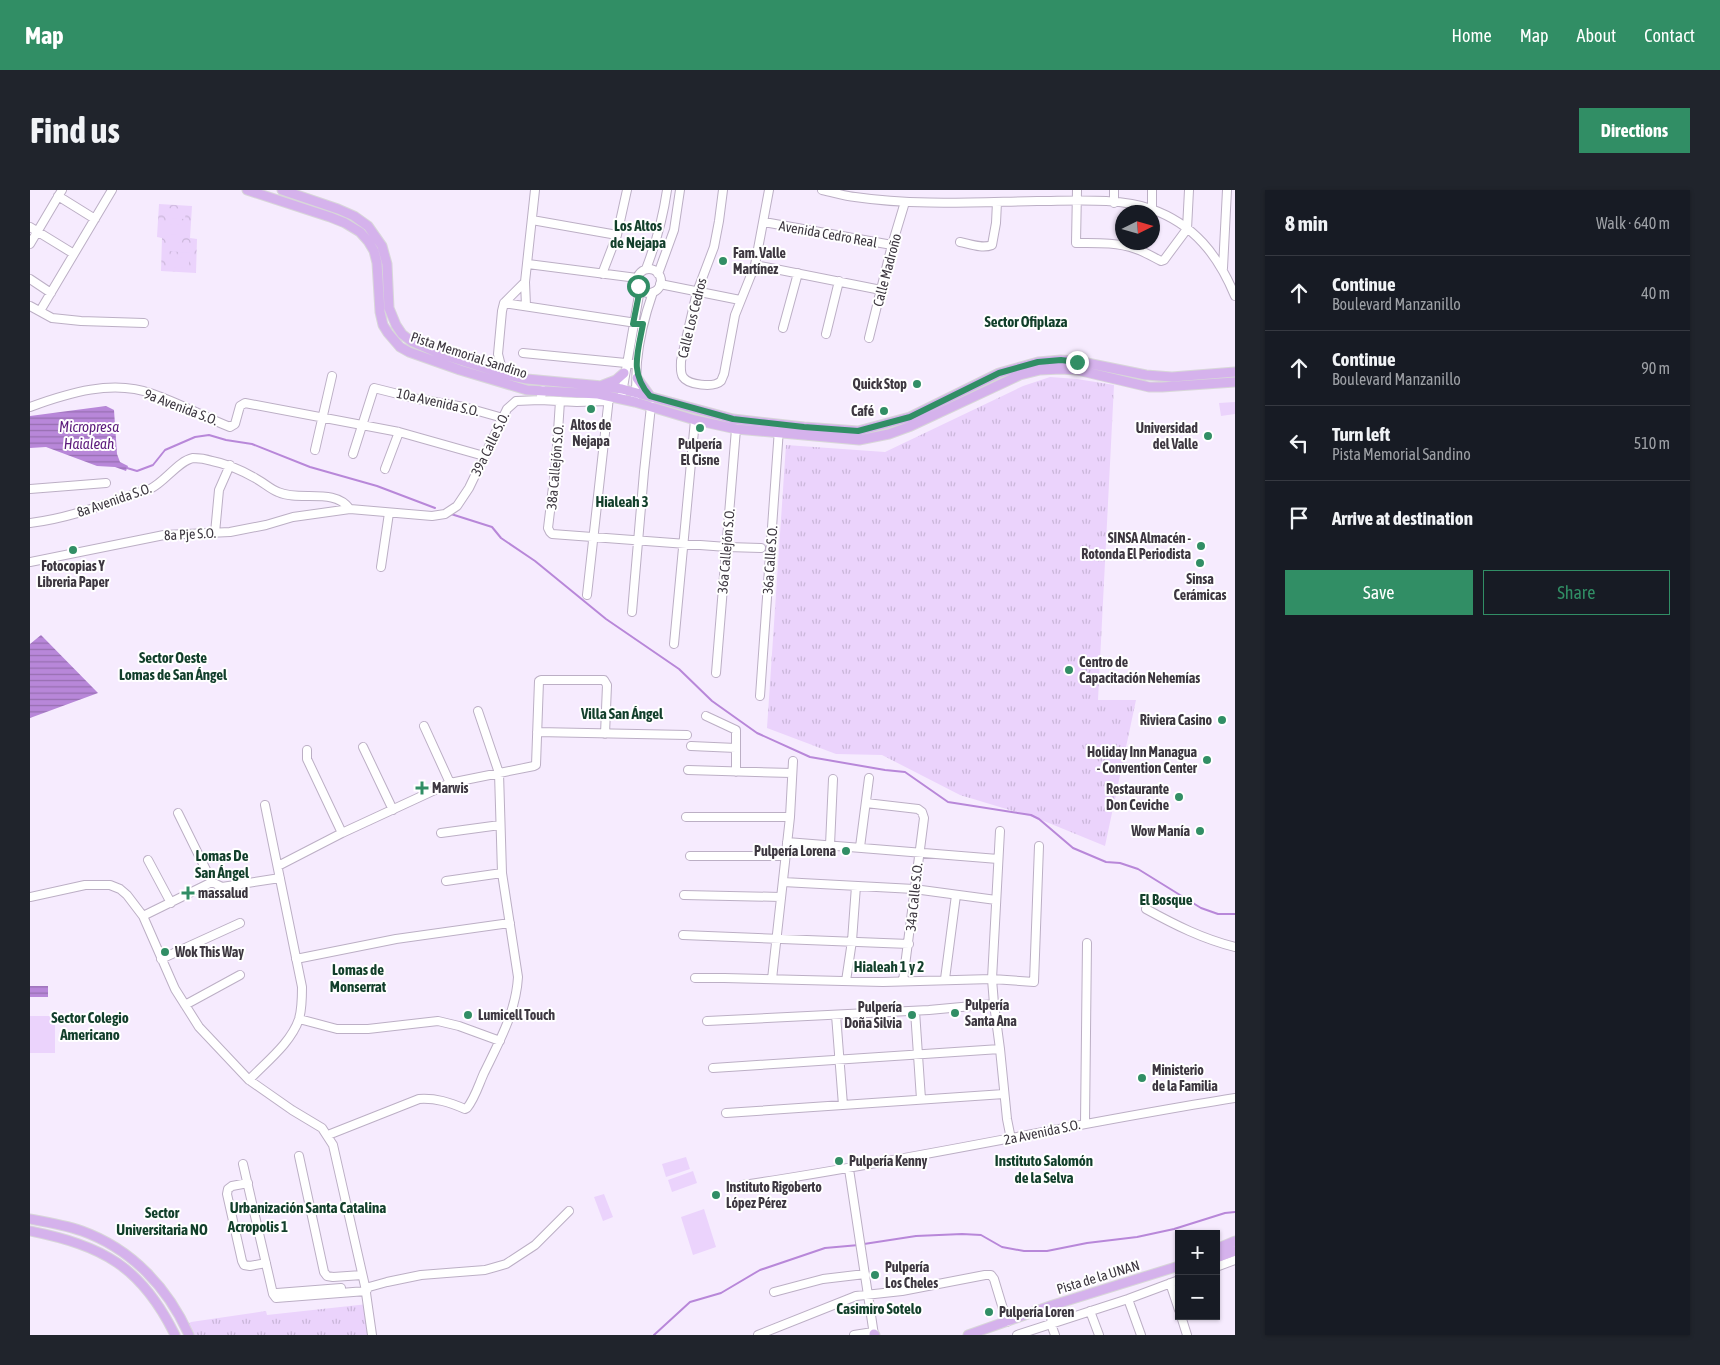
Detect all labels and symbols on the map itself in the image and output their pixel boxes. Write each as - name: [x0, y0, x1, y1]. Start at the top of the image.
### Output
- north arrow: [1115, 205, 1160, 250]
- district label: Los Altos de Nejapa: [610, 217, 666, 251]
- street label: Avenida Cedro Real: [778, 217, 879, 251]
- street label: Calle Madroño: [870, 232, 904, 308]
- place label: Fam. Valle Martínez: [733, 245, 786, 277]
- marker: Fam. Valle Martínez: [717, 255, 729, 267]
- route start: [627, 275, 650, 298]
- street label: Calle Los Cedros: [674, 276, 710, 360]
- district label: Sector Ofiplaza: [984, 313, 1068, 330]
- street label: Pista Memorial Sandino: [409, 329, 529, 381]
- route end: [1066, 351, 1089, 374]
- place label: Quick Stop: [853, 376, 907, 392]
- marker: Quick Stop: [911, 378, 923, 390]
- street label: 10a Avenida S.O.: [395, 385, 481, 419]
- street label: 9a Avenida S.O.: [142, 386, 220, 428]
- marker: Altos de Nejapa: [585, 403, 597, 415]
- place label: Café: [851, 403, 874, 419]
- marker: Café: [878, 405, 890, 417]
- street label: 39a Calle S.O.: [468, 410, 512, 478]
- place label: Altos de Nejapa: [570, 417, 611, 449]
- water label: Micropresa Haialeah: [59, 418, 119, 452]
- place label: Universidad del Valle: [1136, 420, 1198, 452]
- marker: Pulpería El Cisne: [694, 422, 706, 434]
- street label: 38a Callejón S.O.: [543, 424, 567, 510]
- marker: Universidad del Valle: [1202, 430, 1214, 442]
- place label: Pulpería El Cisne: [678, 436, 723, 468]
- street label: 8a Avenida S.O.: [75, 480, 153, 520]
- district label: Hialeah 3: [595, 493, 649, 510]
- street label: 36a Callejón S.O.: [714, 508, 738, 594]
- street label: 8a Pje S.O.: [164, 525, 216, 543]
- street label: 36a Calle S.O.: [760, 525, 780, 595]
- place label: SINSA Almacén - Rotonda El Periodista: [1081, 530, 1191, 562]
- marker: SINSA Almacén - Rotonda El Periodista: [1195, 540, 1207, 552]
- marker: Fotocopias Y Libreria Paper: [67, 544, 79, 556]
- marker: Sinsa Cerámicas: [1194, 557, 1206, 569]
- place label: Fotocopias Y Libreria Paper: [37, 558, 110, 590]
- place label: Sinsa Cerámicas: [1174, 571, 1227, 603]
- district label: Sector Oeste Lomas de San Ángel: [119, 649, 228, 683]
- place label: Centro de Capacitación Nehemías: [1079, 654, 1200, 686]
- marker: Centro de Capacitación Nehemías: [1063, 664, 1075, 676]
- district label: Villa San Ángel: [580, 705, 664, 722]
- place label: Riviera Casino: [1140, 712, 1212, 728]
- marker: Riviera Casino: [1216, 714, 1228, 726]
- place label: Holiday Inn Managua - Convention Center: [1087, 744, 1198, 776]
- marker: Holiday Inn Managua - Convention Center: [1201, 754, 1213, 766]
- place label: Marwis: [432, 780, 469, 796]
- place label: Restaurante Don Ceviche: [1106, 781, 1169, 813]
- marker: Marwis: [416, 782, 428, 794]
- marker: Restaurante Don Ceviche: [1173, 791, 1185, 803]
- place label: Wow Manía: [1130, 823, 1190, 839]
- marker: Wow Manía: [1194, 825, 1206, 837]
- place label: Pulpería Lorena: [754, 843, 836, 859]
- marker: Pulpería Lorena: [840, 845, 852, 857]
- district label: Lomas De San Ángel: [195, 847, 250, 881]
- street label: 34a Calle S.O.: [902, 862, 926, 932]
- place label: massalud: [198, 885, 248, 901]
- marker: massalud: [182, 887, 194, 899]
- district label: El Bosque: [1139, 891, 1193, 908]
- place label: Wok This Way: [174, 944, 244, 960]
- marker: Wok This Way: [159, 946, 171, 958]
- district label: Hialeah 1 y 2: [854, 958, 924, 975]
- district label: Lomas de Monserrat: [330, 961, 387, 995]
- place label: Pulpería Santa Ana: [965, 997, 1017, 1029]
- place label: Pulpería Doña Silvia: [844, 999, 902, 1031]
- place label: Lumicell Touch: [478, 1007, 555, 1023]
- marker: Pulpería Santa Ana: [949, 1007, 961, 1019]
- district label: Sector Colegio Americano: [51, 1009, 129, 1043]
- marker: Lumicell Touch: [462, 1009, 474, 1021]
- marker: Pulpería Doña Silvia: [906, 1009, 918, 1021]
- place label: Ministerio de la Familia: [1152, 1062, 1218, 1094]
- marker: Ministerio de la Familia: [1136, 1072, 1148, 1084]
- street label: 2a Avenida S.O.: [1002, 1116, 1082, 1148]
- district label: Instituto Salomón de la Selva: [995, 1152, 1093, 1186]
- place label: Pulpería Kenny: [849, 1153, 928, 1169]
- marker: Pulpería Kenny: [833, 1155, 845, 1167]
- place label: Instituto Rigoberto López Pérez: [726, 1179, 822, 1211]
- marker: Instituto Rigoberto López Pérez: [710, 1189, 722, 1201]
- district label: Urbanización Santa Catalina: [230, 1199, 386, 1216]
- district label: Sector Universitaria NO: [116, 1204, 208, 1238]
- district label: Acropolis 1: [227, 1218, 288, 1235]
- street label: Pista de la UNAN: [1055, 1257, 1141, 1297]
- place label: Pulpería Los Cheles: [885, 1259, 938, 1291]
- marker: Pulpería Los Cheles: [869, 1269, 881, 1281]
- district label: Casimiro Sotelo: [836, 1300, 922, 1317]
- place label: Pulpería Loren: [999, 1304, 1075, 1320]
- marker: Pulpería Loren: [983, 1306, 995, 1318]

